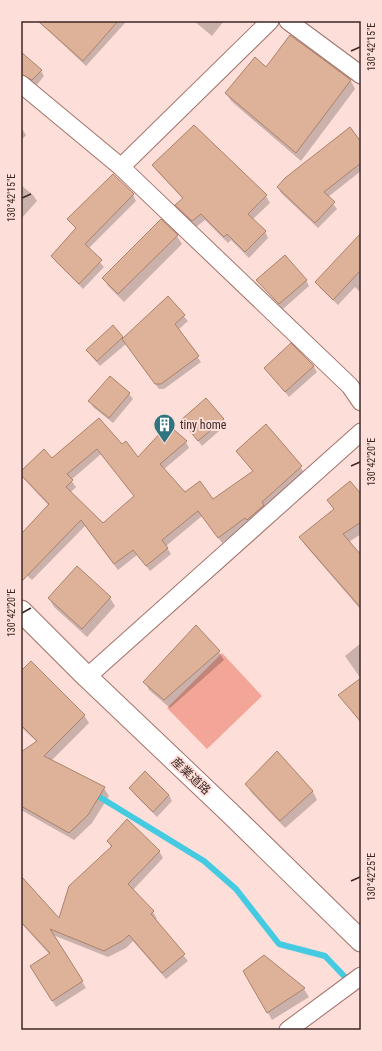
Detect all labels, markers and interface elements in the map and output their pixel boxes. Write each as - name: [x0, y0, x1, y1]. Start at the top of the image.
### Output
- text: 130°42'15"E: [366, 23, 377, 71]
- text: 130°42'15"E: [6, 174, 17, 222]
- building icon: tiny home: [152, 412, 178, 445]
- place label: tiny home: [180, 418, 227, 432]
- text: 130°42'20"E: [366, 438, 377, 486]
- text: 130°42'20"E: [6, 589, 17, 637]
- street label: 産業道路: [169, 755, 213, 797]
- text: 130°42'25"E: [366, 853, 377, 901]

